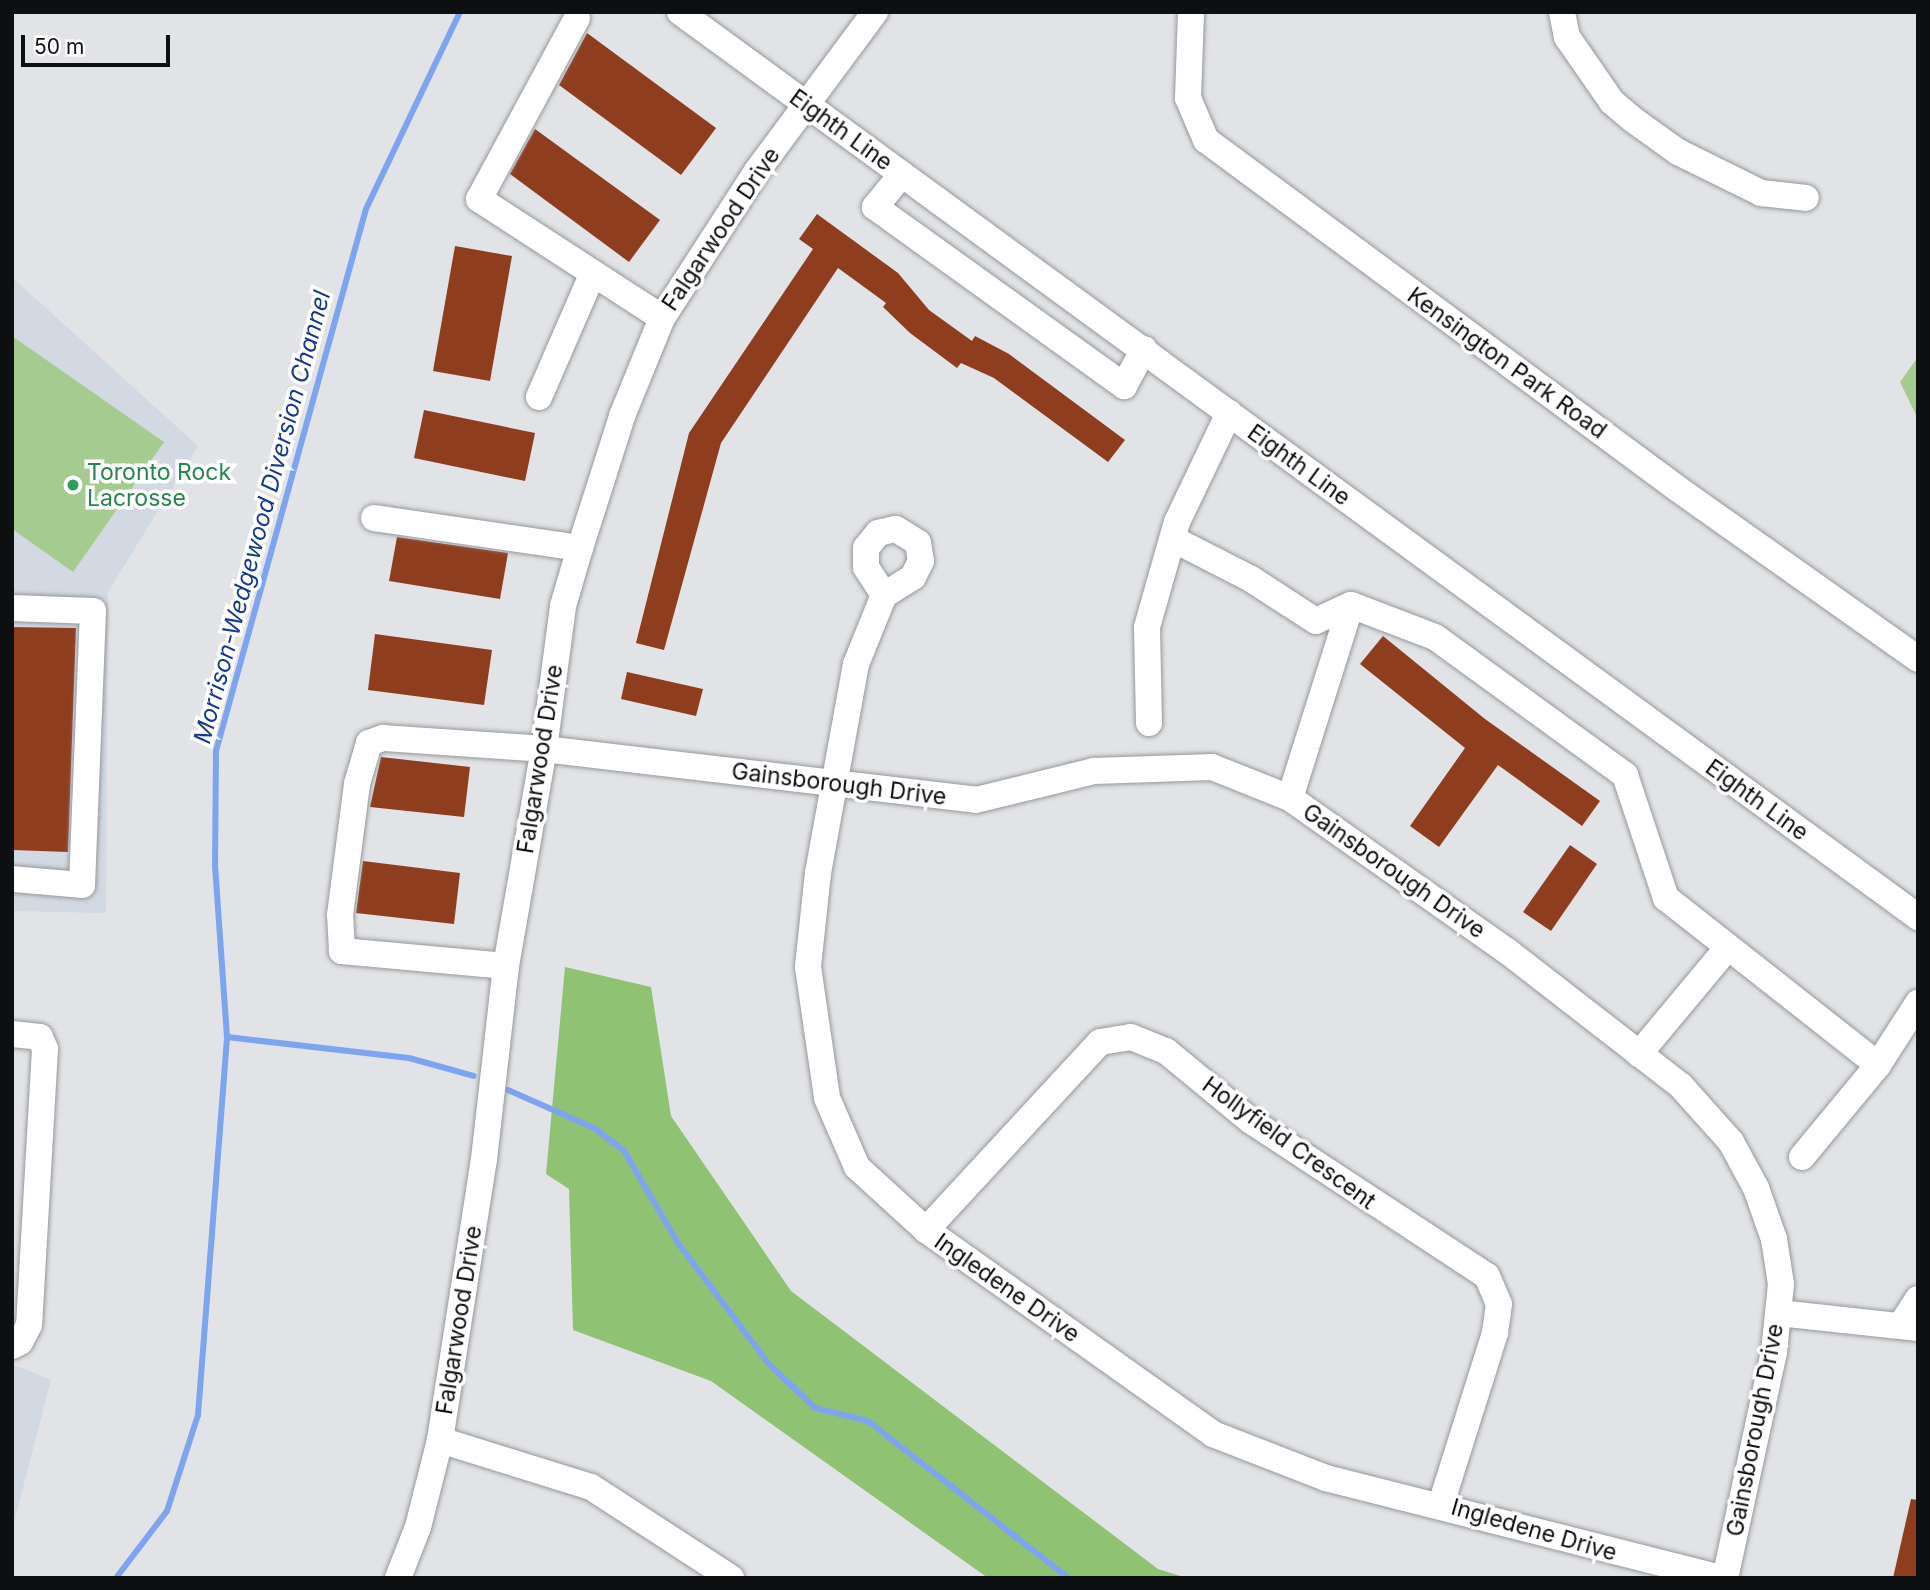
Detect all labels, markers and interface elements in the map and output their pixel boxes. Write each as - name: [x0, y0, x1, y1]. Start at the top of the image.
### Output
- scale bar: [24, 21, 173, 65]
- text: 50 m: [34, 34, 84, 59]
- street label: Eighth Line: [784, 83, 898, 177]
- street label: Falgarwood Drive: [656, 142, 786, 316]
- street label: Kensington Park Road: [1402, 282, 1612, 444]
- water label: Morrison-Wedgewood Diversion Channel: [188, 287, 336, 747]
- street label: Eighth Line: [1242, 418, 1356, 512]
- place label: Toronto Rock Lacrosse: [87, 458, 231, 512]
- marker: Toronto Rock Lacrosse: [65, 477, 81, 493]
- street label: Falgarwood Drive: [511, 663, 569, 855]
- street label: Eighth Line: [1700, 753, 1814, 847]
- street label: Gainsborough Drive: [730, 757, 948, 811]
- street label: Gainsborough Drive: [1298, 798, 1490, 944]
- street label: Hollyfield Crescent: [1197, 1071, 1381, 1215]
- street label: Falgarwood Drive: [430, 1224, 488, 1416]
- street label: Ingledene Drive: [929, 1228, 1085, 1348]
- street label: Gainsborough Drive: [1721, 1321, 1789, 1539]
- street label: Ingledene Drive: [1448, 1493, 1620, 1567]

